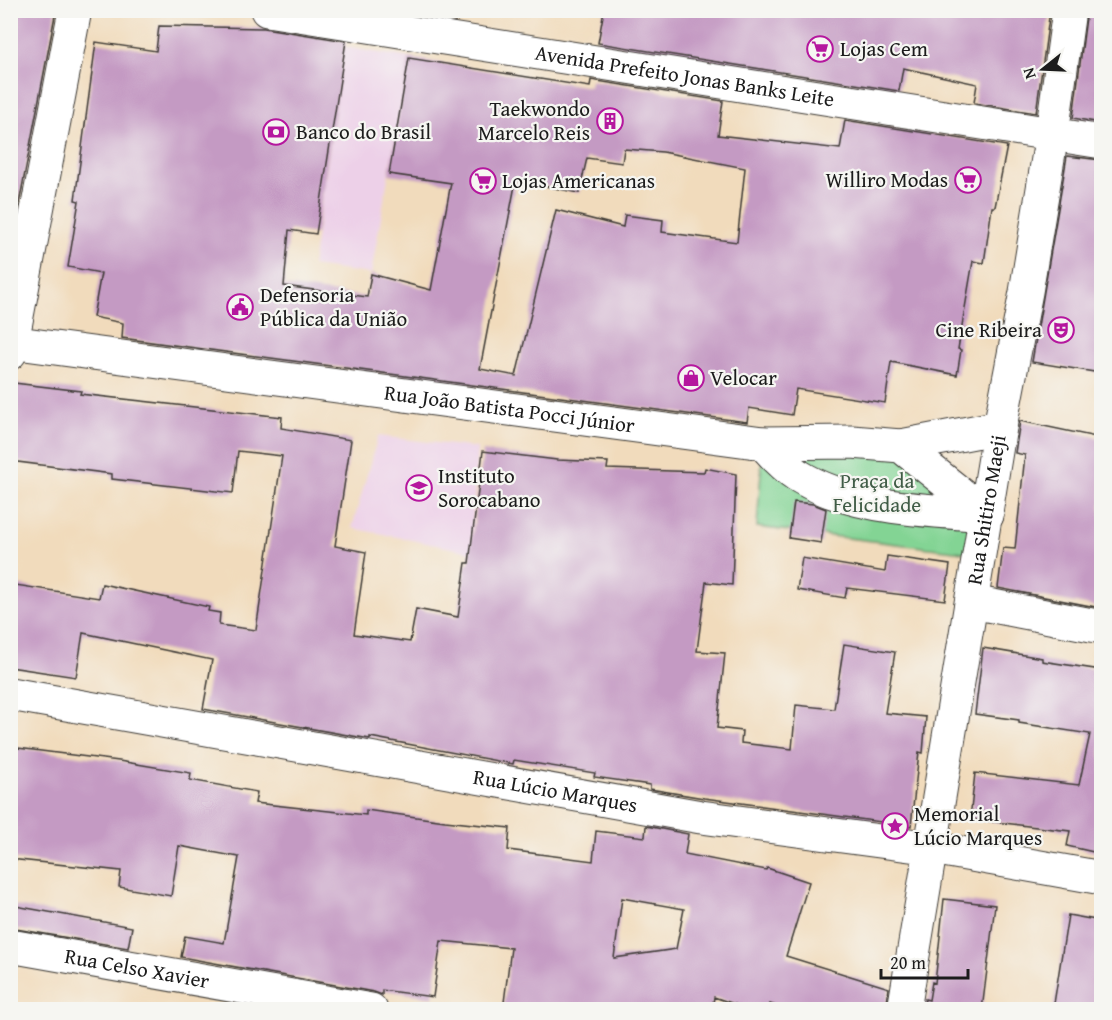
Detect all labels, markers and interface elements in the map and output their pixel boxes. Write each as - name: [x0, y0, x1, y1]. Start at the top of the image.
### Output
- place label: Lojas Cem: [840, 33, 928, 64]
- supermarket icon: Lojas Cem: [805, 34, 835, 64]
- street label: Avenida Prefeito Jonas Banks Leite: [533, 37, 837, 114]
- north arrow: [1013, 39, 1073, 99]
- text: N: [1016, 65, 1042, 82]
- place label: Taekwondo Marcelo Reis: [478, 93, 590, 148]
- building icon: Taekwondo Marcelo Reis: [595, 106, 625, 136]
- place label: Banco do Brasil: [296, 116, 431, 147]
- bank icon: Banco do Brasil: [261, 117, 291, 147]
- place label: Williro Modas: [825, 164, 948, 195]
- place label: Lojas Americanas: [502, 165, 655, 196]
- supermarket icon: Williro Modas: [953, 165, 983, 195]
- supermarket icon: Lojas Americanas: [468, 166, 498, 196]
- place label: Defensoria Pública da União: [260, 279, 407, 334]
- public building icon: Defensoria Pública da União: [225, 292, 255, 322]
- place label: Cine Ribeira: [935, 314, 1042, 345]
- theatre icon: Cine Ribeira: [1046, 315, 1076, 345]
- place label: Velocar: [710, 362, 777, 393]
- shop icon: Velocar: [676, 363, 706, 393]
- street label: Rua João Batista Pocci Júnior: [382, 376, 637, 441]
- street label: Rua Shitiro Maeji: [958, 432, 1014, 587]
- place label: Instituto Sorocabano: [438, 460, 541, 515]
- park label: Praça da Felicidade: [833, 465, 921, 520]
- school or university icon: Instituto Sorocabano: [404, 473, 434, 503]
- street label: Rua Lúcio Marques: [471, 761, 640, 820]
- place label: Memorial Lúcio Marques: [914, 798, 1042, 853]
- place icon: Memorial Lúcio Marques: [880, 811, 910, 841]
- street label: Rua Celso Xavier: [62, 940, 212, 996]
- scale bar: [881, 942, 968, 980]
- text: 20 m: [890, 949, 926, 976]

